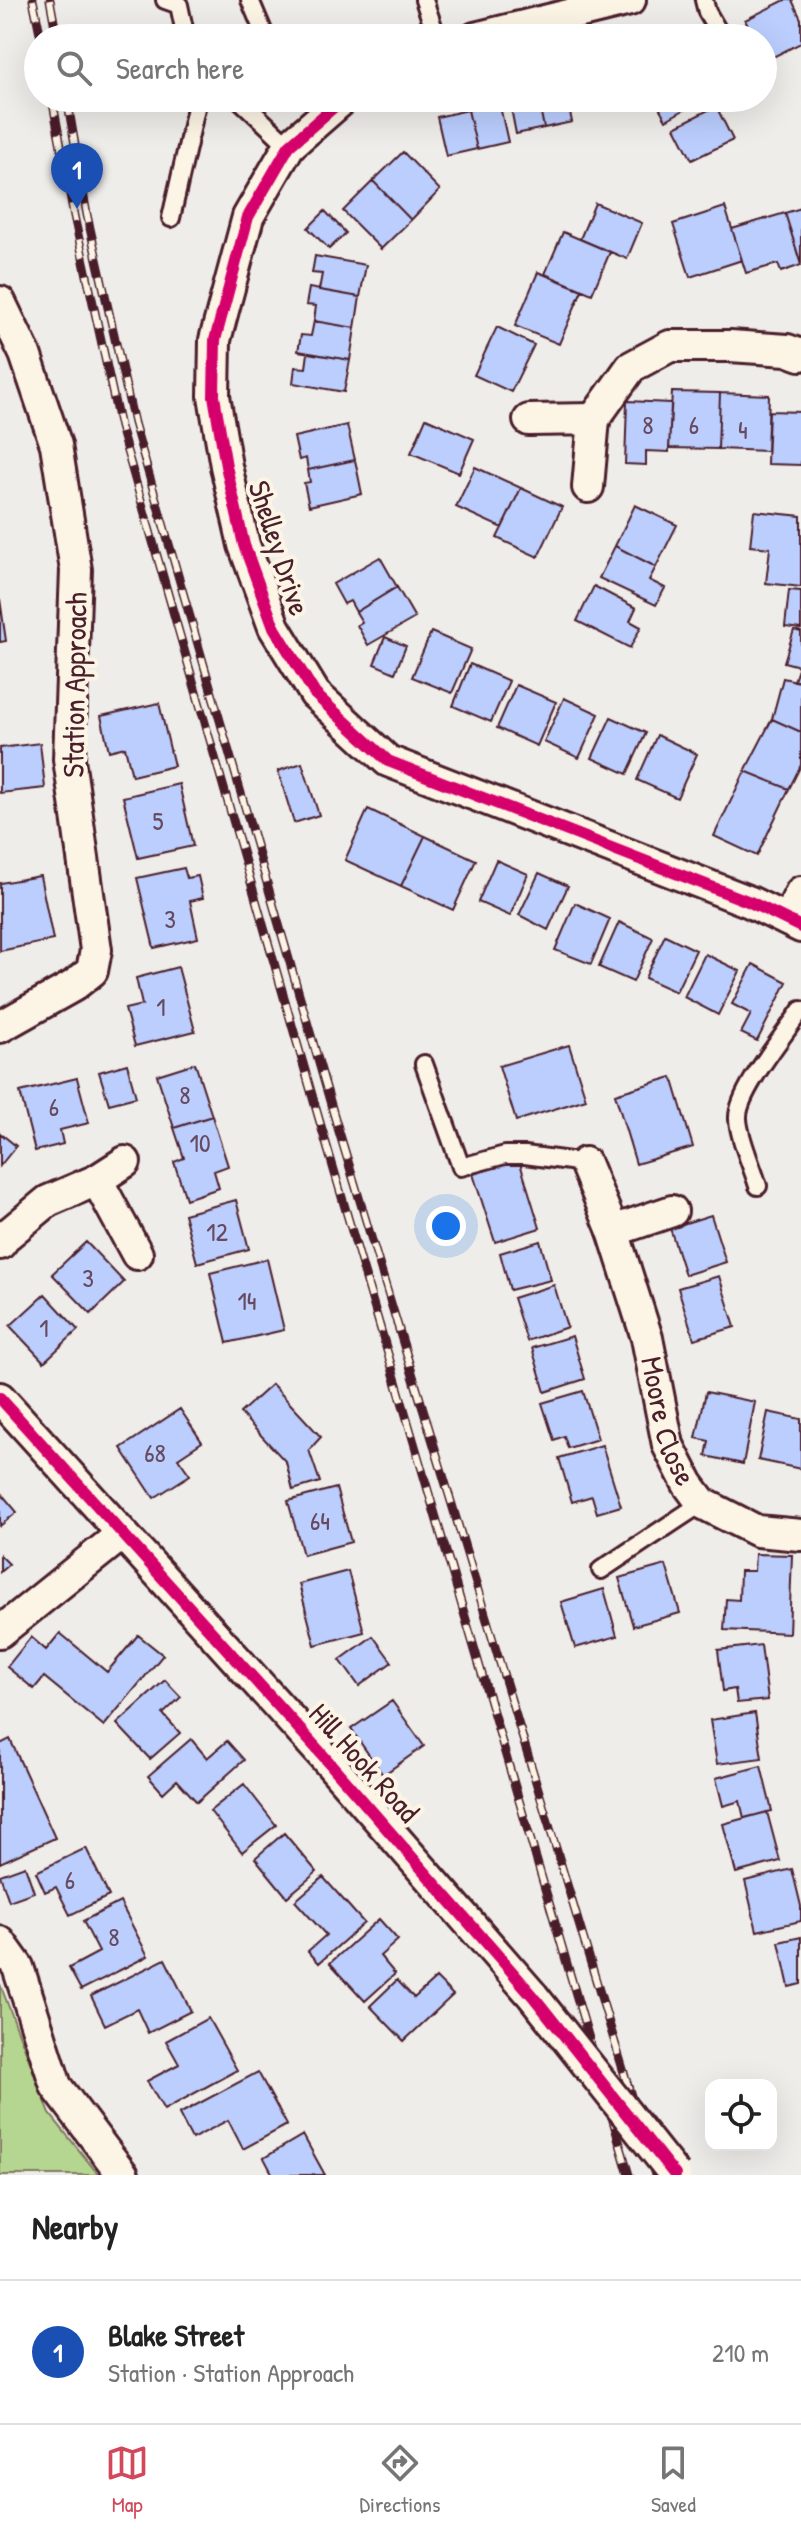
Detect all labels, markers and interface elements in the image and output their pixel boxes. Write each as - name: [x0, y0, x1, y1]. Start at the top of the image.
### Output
- search box: [24, 24, 777, 112]
- icon: search: [52, 46, 96, 90]
- text: Search here: [116, 48, 244, 88]
- pin: 1: [51, 143, 103, 209]
- house number: 8: [642, 407, 654, 442]
- house number: 6: [689, 407, 699, 442]
- house number: 4: [738, 412, 748, 447]
- street label: Shelley Drive: [239, 475, 321, 620]
- street label: Station Approach: [52, 592, 96, 778]
- house number: 5: [153, 803, 164, 838]
- house number: 3: [164, 901, 176, 936]
- house number: 1: [156, 989, 166, 1024]
- house number: 8: [179, 1077, 191, 1112]
- house number: 6: [49, 1089, 59, 1124]
- house number: 10: [189, 1125, 211, 1160]
- your location: [426, 1206, 466, 1246]
- house number: 12: [206, 1214, 228, 1249]
- house number: 3: [82, 1260, 94, 1295]
- house number: 14: [237, 1283, 257, 1318]
- house number: 1: [39, 1310, 49, 1345]
- street label: Moore Close: [632, 1353, 706, 1492]
- house number: 68: [144, 1435, 166, 1470]
- house number: 64: [310, 1503, 330, 1538]
- street label: Hill Hook Road: [301, 1694, 429, 1831]
- house number: 6: [65, 1862, 75, 1897]
- house number: 8: [108, 1919, 120, 1954]
- map controls: [705, 2079, 777, 2151]
- button: locate: [705, 2079, 777, 2151]
- text: Nearby: [32, 2204, 118, 2250]
- text: Blake Street: [108, 2315, 244, 2355]
- text: 1: [53, 2335, 63, 2370]
- text: 210 m: [712, 2335, 769, 2370]
- text: Station · Station Approach: [108, 2355, 354, 2390]
- tab: Map: [105, 2441, 149, 2519]
- tab: Directions: [360, 2441, 441, 2519]
- tab: Saved: [651, 2441, 696, 2519]

